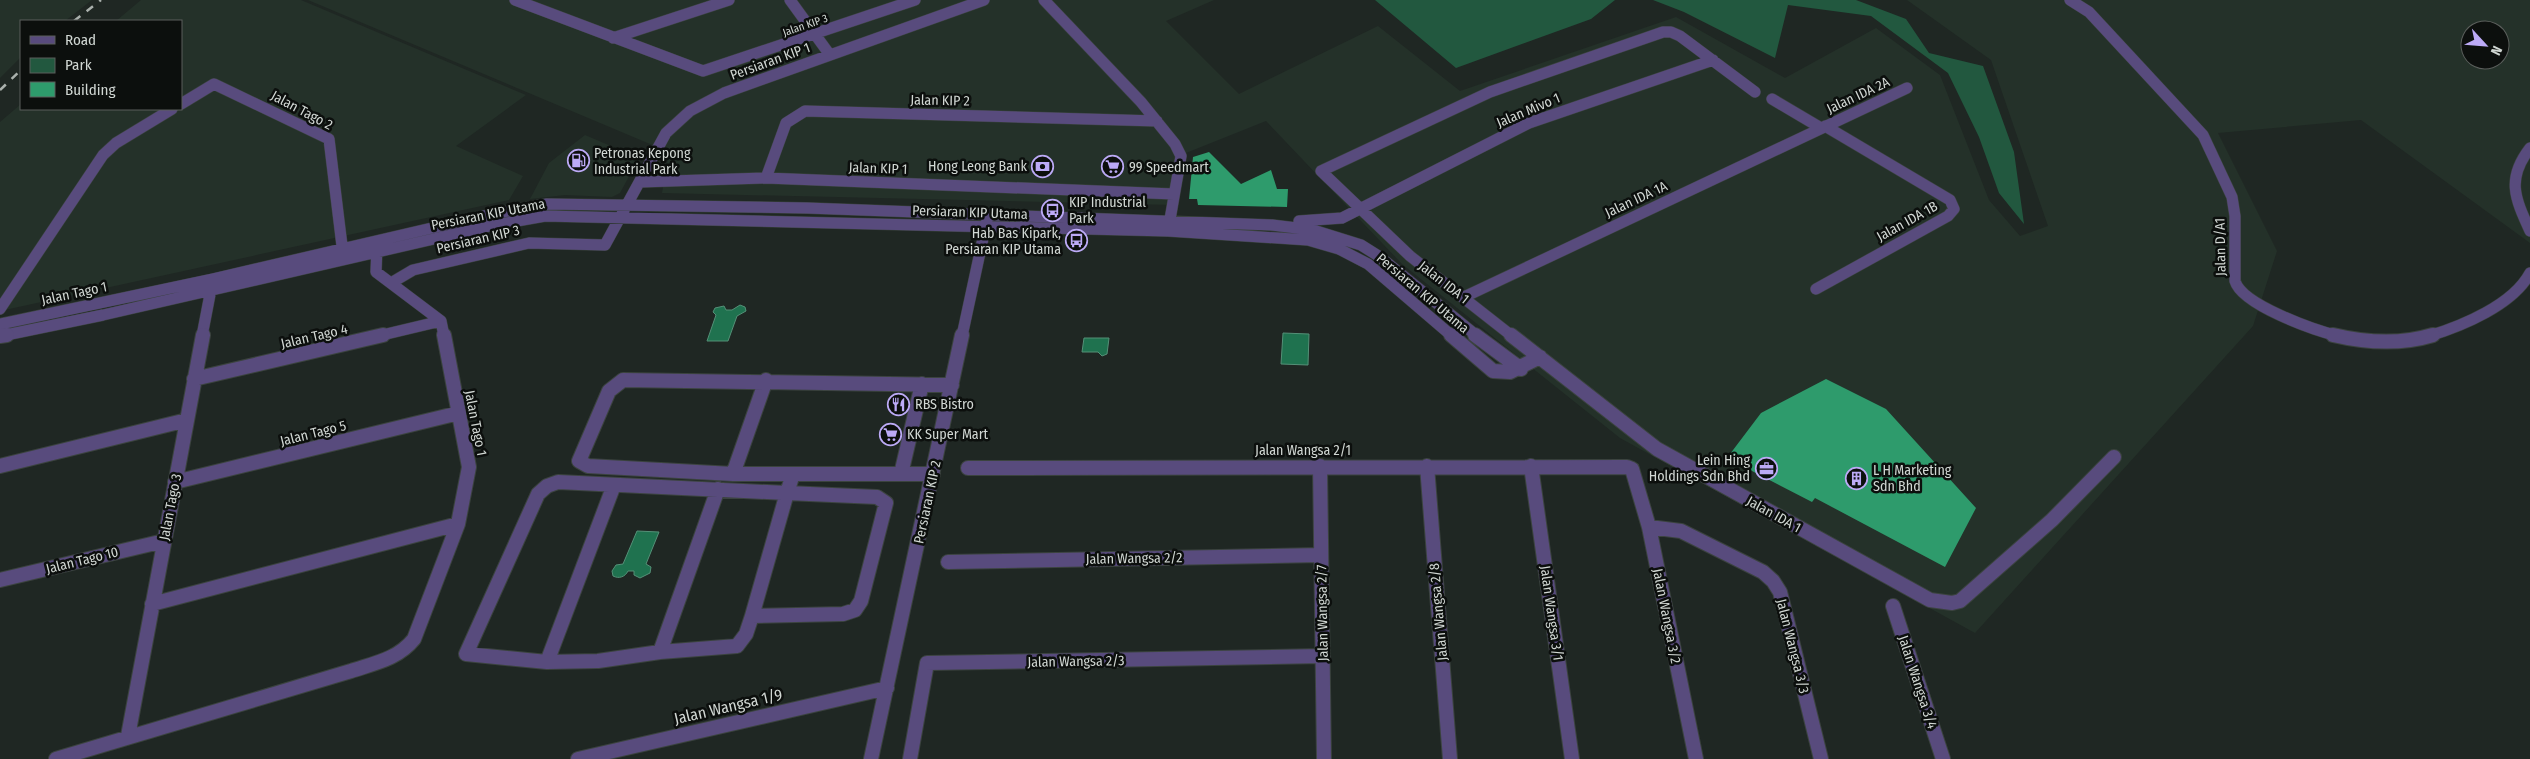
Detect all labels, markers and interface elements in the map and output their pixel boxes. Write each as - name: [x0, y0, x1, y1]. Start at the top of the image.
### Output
- street label: Jalan KIP 3: [781, 12, 829, 39]
- legend: [20, 20, 182, 110]
- north arrow: [2460, 20, 2510, 70]
- text: Road: [65, 31, 96, 49]
- street label: Persiaran KIP 1: [728, 39, 813, 84]
- text: N: [2487, 43, 2506, 58]
- text: Park: [65, 56, 92, 74]
- street label: Jalan IDA 2A: [1824, 73, 1893, 117]
- text: Building: [65, 81, 116, 99]
- street label: Jalan Tago 2: [268, 87, 336, 134]
- street label: Jalan Mivo 1: [1494, 89, 1563, 131]
- street label: Jalan KIP 2: [910, 91, 970, 110]
- place label: Petronas Kepong Industrial Park: [594, 145, 691, 178]
- fuel station icon: Petronas Kepong Industrial Park: [566, 149, 590, 173]
- bank icon: Hong Leong Bank: [1031, 154, 1055, 178]
- supermarket icon: 99 Speedmart: [1101, 155, 1125, 179]
- place label: Hong Leong Bank: [928, 158, 1027, 175]
- street label: Jalan KIP 1: [848, 159, 908, 178]
- place label: 99 Speedmart: [1129, 159, 1209, 176]
- street label: Jalan IDA 1A: [1602, 177, 1671, 221]
- place label: KIP Industrial Park: [1069, 194, 1146, 227]
- street label: Persiaran KIP Utama: [430, 195, 547, 234]
- bus stop icon: KIP Industrial Park: [1041, 198, 1065, 222]
- street label: Jalan IDA 1B: [1874, 198, 1941, 245]
- street label: Persiaran KIP Utama: [912, 202, 1028, 223]
- street label: Jalan D/A1: [2211, 218, 2230, 276]
- street label: Persiaran KIP 3: [435, 222, 521, 257]
- place label: Hab Bas Kipark, Persiaran KIP Utama: [945, 225, 1061, 258]
- bus stop icon: Hab Bas Kipark, Persiaran KIP Utama: [1065, 229, 1089, 253]
- street label: Persiaran KIP Utama: [1373, 250, 1473, 337]
- street label: Jalan IDA 1: [1415, 257, 1472, 307]
- street label: Jalan Tago 1: [40, 278, 108, 309]
- street label: Jalan Tago 4: [279, 321, 349, 352]
- street label: Jalan Tago 1: [461, 389, 490, 457]
- restaurant icon: RBS Bistro: [887, 392, 911, 416]
- place label: RBS Bistro: [915, 396, 974, 413]
- street label: Jalan Tago 5: [278, 417, 348, 450]
- supermarket icon: KK Super Mart: [879, 422, 903, 446]
- place label: KK Super Mart: [907, 426, 989, 443]
- street label: Jalan Wangsa 2/1: [1255, 442, 1351, 459]
- place label: Lein Hing Holdings Sdn Bhd: [1649, 452, 1750, 485]
- office icon: Lein Hing Holdings Sdn Bhd: [1754, 456, 1778, 480]
- street label: Persiaran KIP 2: [910, 459, 945, 545]
- place label: L H Marketing Sdn Bhd: [1873, 462, 1952, 495]
- building icon: L H Marketing Sdn Bhd: [1845, 466, 1869, 490]
- street label: Jalan Tago 3: [156, 472, 185, 542]
- street label: Jalan IDA 1: [1744, 493, 1804, 536]
- street label: Jalan Tago 10: [44, 543, 120, 578]
- street label: Jalan Wangsa 2/2: [1085, 549, 1183, 568]
- street label: Jalan Wangsa 2/8: [1426, 562, 1451, 661]
- street label: Jalan Wangsa 2/7: [1313, 564, 1332, 662]
- street label: Jalan Wangsa 3/1: [1536, 564, 1567, 662]
- street label: Jalan Wangsa 3/2: [1649, 567, 1684, 665]
- street label: Jalan Wangsa 3/3: [1773, 597, 1812, 695]
- street label: Jalan Wangsa 3/4: [1894, 633, 1941, 731]
- street label: Jalan Wangsa 2/3: [1027, 652, 1125, 671]
- street label: Jalan Wangsa 1/9: [672, 685, 784, 728]

